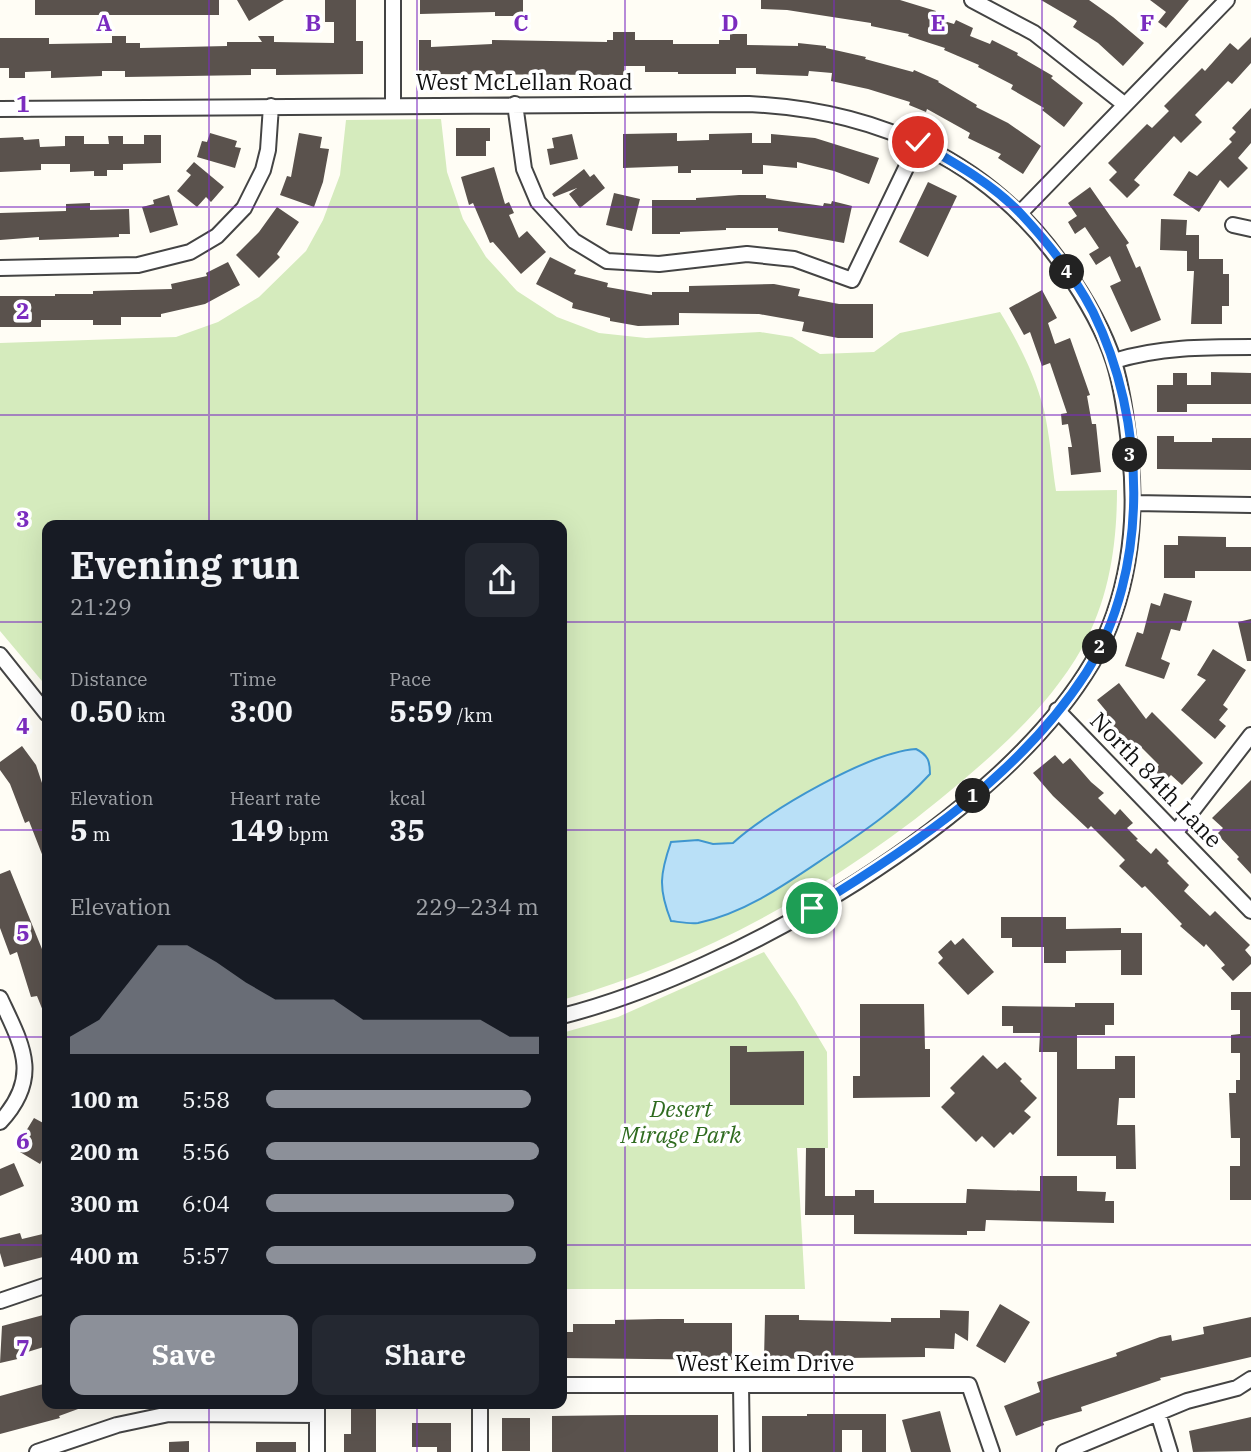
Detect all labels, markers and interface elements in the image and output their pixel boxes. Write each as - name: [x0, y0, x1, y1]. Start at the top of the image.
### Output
- text: A: [96, 7, 112, 37]
- text: B: [305, 7, 321, 37]
- text: C: [513, 7, 529, 37]
- text: D: [721, 7, 739, 37]
- text: E: [930, 7, 946, 37]
- text: F: [1140, 7, 1154, 37]
- street label: West McLellan Road: [415, 66, 633, 96]
- text: 1: [16, 88, 30, 118]
- pin: [888, 112, 948, 172]
- icon: check: [899, 123, 937, 161]
- pin: 4: [1050, 254, 1084, 290]
- text: 4: [1061, 259, 1072, 283]
- text: 2: [16, 295, 30, 325]
- pin: 3: [1112, 438, 1148, 472]
- text: 3: [1124, 442, 1135, 466]
- text: 3: [16, 503, 30, 533]
- text: Evening run: [70, 540, 300, 589]
- button: share: [465, 543, 539, 617]
- text: 21:29: [70, 591, 132, 621]
- pin: 2: [1082, 630, 1118, 664]
- text: 2: [1094, 634, 1105, 658]
- text: Distance: [70, 667, 148, 691]
- text: Time: [230, 667, 276, 691]
- text: Pace: [389, 667, 431, 691]
- text: 0.50: [70, 691, 132, 730]
- text: 3:00: [230, 691, 293, 730]
- text: 5:59: [389, 691, 452, 730]
- text: km: [132, 703, 166, 727]
- text: /km: [452, 703, 493, 727]
- street label: North 84th Lane: [1084, 705, 1229, 854]
- text: 4: [16, 710, 30, 740]
- pin: 1: [956, 778, 990, 814]
- text: 1: [967, 783, 978, 807]
- text: Elevation: [70, 786, 154, 810]
- text: Heart rate: [230, 786, 321, 810]
- text: kcal: [389, 786, 426, 810]
- text: 5: [70, 810, 88, 849]
- text: 149: [230, 810, 284, 849]
- text: 35: [389, 810, 425, 849]
- text: m: [88, 822, 111, 846]
- text: bpm: [284, 822, 329, 846]
- pin: [782, 878, 842, 938]
- icon: arrive: [793, 889, 831, 927]
- text: Elevation: [70, 891, 171, 921]
- text: 229–234 m: [415, 891, 539, 921]
- text: 5: [16, 917, 30, 947]
- text: 100 m: [70, 1084, 139, 1114]
- text: 5:58: [182, 1084, 230, 1114]
- park label: Desert Mirage Park: [620, 1093, 742, 1149]
- text: 6: [16, 1125, 30, 1155]
- text: 200 m: [70, 1136, 139, 1166]
- text: 5:56: [182, 1136, 230, 1166]
- text: 300 m: [70, 1188, 139, 1218]
- text: 6:04: [182, 1188, 230, 1218]
- text: 400 m: [70, 1240, 139, 1270]
- text: 5:57: [182, 1240, 230, 1270]
- button: Save: [70, 1315, 298, 1395]
- button: Share: [312, 1315, 539, 1395]
- text: 7: [16, 1332, 30, 1362]
- street label: West Keim Drive: [676, 1347, 854, 1377]

